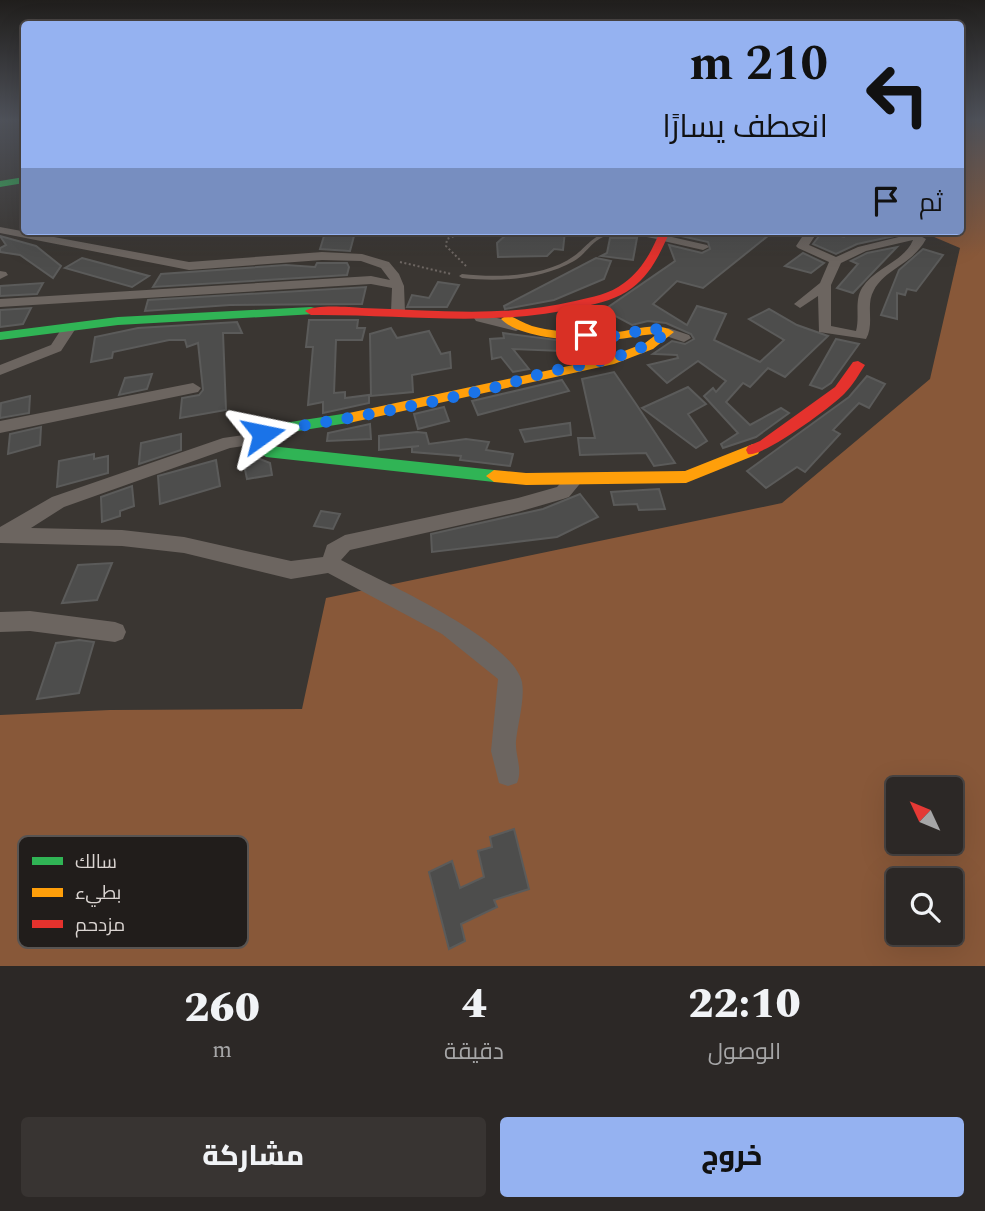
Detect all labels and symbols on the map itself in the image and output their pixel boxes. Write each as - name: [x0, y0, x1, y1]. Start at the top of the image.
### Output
- pin: [556, 305, 616, 365]
- position arrow: [226, 397, 300, 471]
- north arrow: [886, 777, 962, 854]
- legend: [18, 836, 248, 948]
- text: سالك: [75, 848, 117, 877]
- text: بطيء: [75, 879, 121, 908]
- text: مزدحم: [75, 911, 125, 940]

